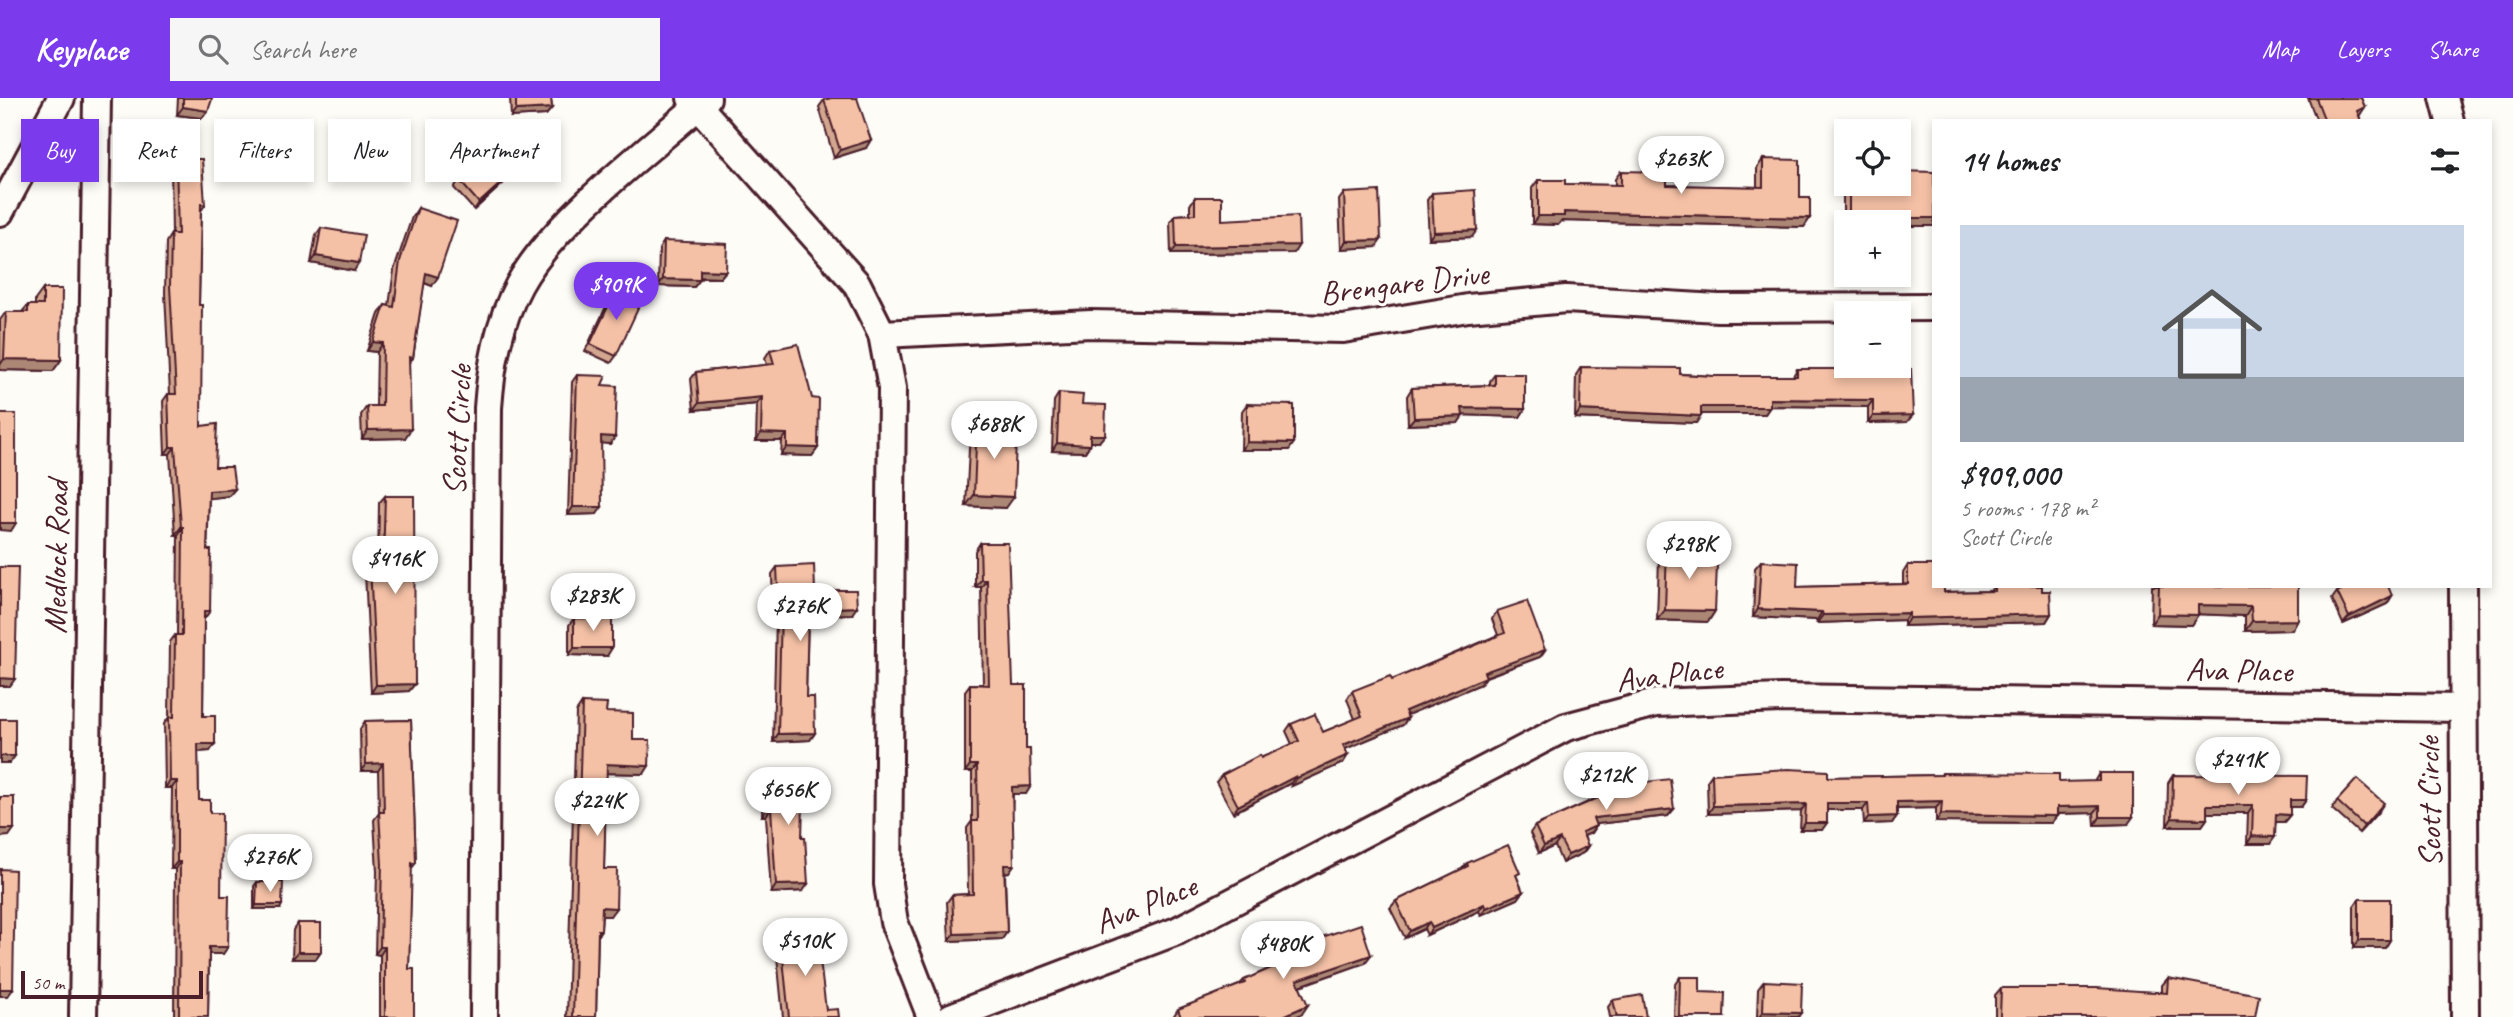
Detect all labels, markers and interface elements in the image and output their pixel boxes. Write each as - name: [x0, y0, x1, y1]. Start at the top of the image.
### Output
- search box: [170, 18, 660, 81]
- text: Keyplace: [35, 28, 128, 70]
- icon: search: [194, 30, 232, 68]
- text: Search here: [250, 33, 356, 66]
- text: Map: [2262, 34, 2299, 64]
- text: Layers: [2337, 34, 2390, 64]
- text: Share: [2428, 34, 2478, 64]
- chip: Buy: [21, 119, 99, 182]
- chip: Rent: [113, 119, 200, 182]
- chip: Filters: [214, 119, 314, 182]
- chip: New: [328, 119, 411, 182]
- chip: Apartment: [425, 119, 561, 182]
- map controls: [1834, 119, 1911, 378]
- button: locate: [1834, 119, 1911, 196]
- pin: $263K: [1632, 136, 1730, 196]
- text: 14 homes: [1960, 142, 2058, 180]
- icon: filters: [2426, 142, 2464, 180]
- text: $263K: [1654, 144, 1708, 173]
- button: +: [1834, 210, 1911, 287]
- street label: Brengare Drive: [1318, 252, 1493, 314]
- pin: $909K: [567, 262, 665, 322]
- text: $909K: [590, 270, 642, 299]
- icon: home: [2149, 271, 2275, 397]
- button: −: [1834, 301, 1911, 378]
- street label: Scott Circle: [433, 362, 482, 496]
- pin: $688K: [945, 402, 1043, 461]
- text: $688K: [967, 409, 1021, 438]
- text: $909,000: [1960, 456, 2060, 494]
- street label: Medlock Road: [34, 475, 78, 634]
- text: 5 rooms · 178 m²: [1960, 494, 2095, 523]
- pin: $298K: [1640, 522, 1738, 581]
- text: Scott Circle: [1960, 523, 2051, 552]
- text: $298K: [1663, 529, 1715, 558]
- pin: $416K: [346, 536, 444, 596]
- text: $416K: [368, 544, 422, 573]
- pin: $283K: [544, 574, 642, 633]
- text: $283K: [566, 581, 620, 610]
- pin: $276K: [751, 584, 849, 643]
- text: $276K: [773, 591, 827, 620]
- street label: Ava Place: [1614, 646, 1727, 701]
- street label: Ava Place: [2185, 648, 2295, 692]
- street label: Scott Circle: [2407, 734, 2451, 868]
- pin: $241K: [2189, 738, 2287, 797]
- text: $241K: [2211, 745, 2265, 774]
- pin: $212K: [1557, 752, 1655, 812]
- text: $212K: [1579, 760, 1633, 789]
- pin: $656K: [739, 768, 837, 827]
- text: $656K: [761, 775, 815, 804]
- pin: $224K: [548, 778, 646, 838]
- text: $224K: [570, 786, 624, 815]
- pin: $276K: [221, 834, 319, 894]
- text: $276K: [243, 842, 297, 871]
- street label: Ava Place: [1088, 864, 1205, 943]
- pin: $510K: [756, 918, 854, 978]
- pin: $480K: [1234, 922, 1332, 981]
- text: $510K: [779, 926, 831, 955]
- text: $480K: [1256, 929, 1310, 958]
- scale bar: [21, 968, 203, 1000]
- text: 50 m: [32, 971, 64, 995]

